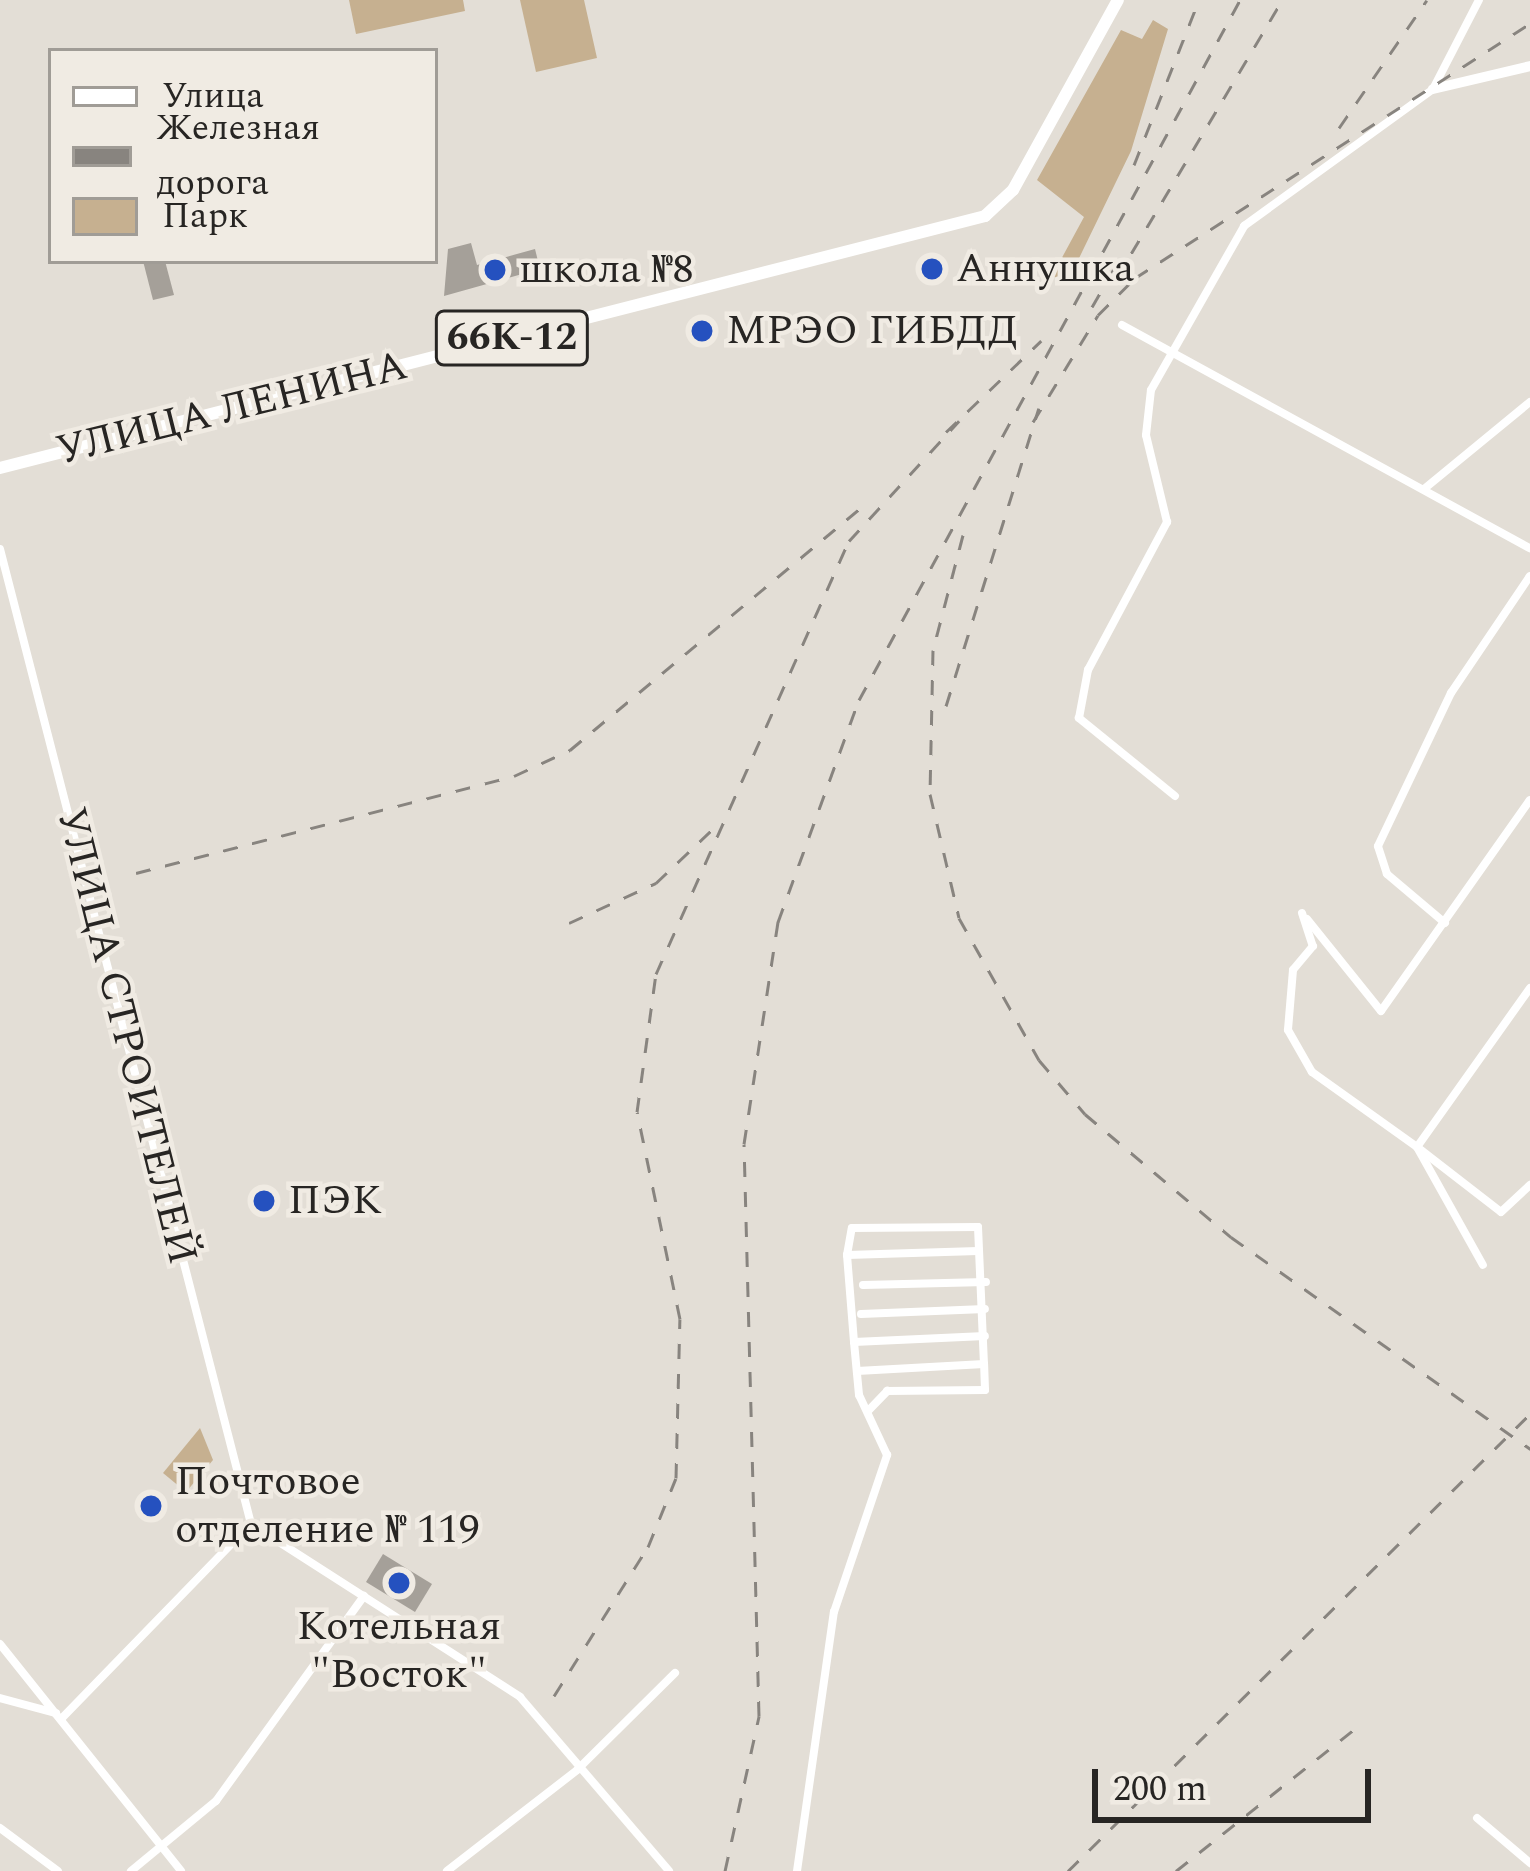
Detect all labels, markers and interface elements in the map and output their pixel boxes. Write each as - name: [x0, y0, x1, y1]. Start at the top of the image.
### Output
- legend: [48, 48, 438, 264]
- text: Улица: [162, 69, 264, 124]
- text: Железная дорога: [156, 101, 320, 211]
- text: Парк: [162, 189, 248, 244]
- place label: Аннушка: [956, 244, 1134, 294]
- place label: школа №8: [519, 245, 694, 295]
- marker: Аннушка: [919, 256, 945, 282]
- marker: школа №8: [482, 257, 508, 283]
- road number: 66К-12: [434, 305, 590, 371]
- place label: МРЭО ГИБДД: [726, 306, 1018, 356]
- marker: МРЭО ГИБДД: [689, 318, 715, 344]
- street label: УЛИЦА ЛЕНИНА: [51, 341, 413, 477]
- street label: УЛИЦА СТРОИТЕЛЕЙ: [45, 802, 207, 1270]
- place label: ПЭК: [288, 1176, 382, 1226]
- marker: ПЭК: [251, 1188, 277, 1214]
- place label: Почтовое отделение № 119: [175, 1457, 480, 1556]
- marker: Почтовое отделение № 119: [138, 1493, 164, 1519]
- marker: Котельная "Восток": [386, 1570, 412, 1596]
- place label: Котельная "Восток": [297, 1602, 501, 1700]
- scale bar: [1098, 1745, 1377, 1819]
- text: 200 m: [1113, 1762, 1207, 1817]

